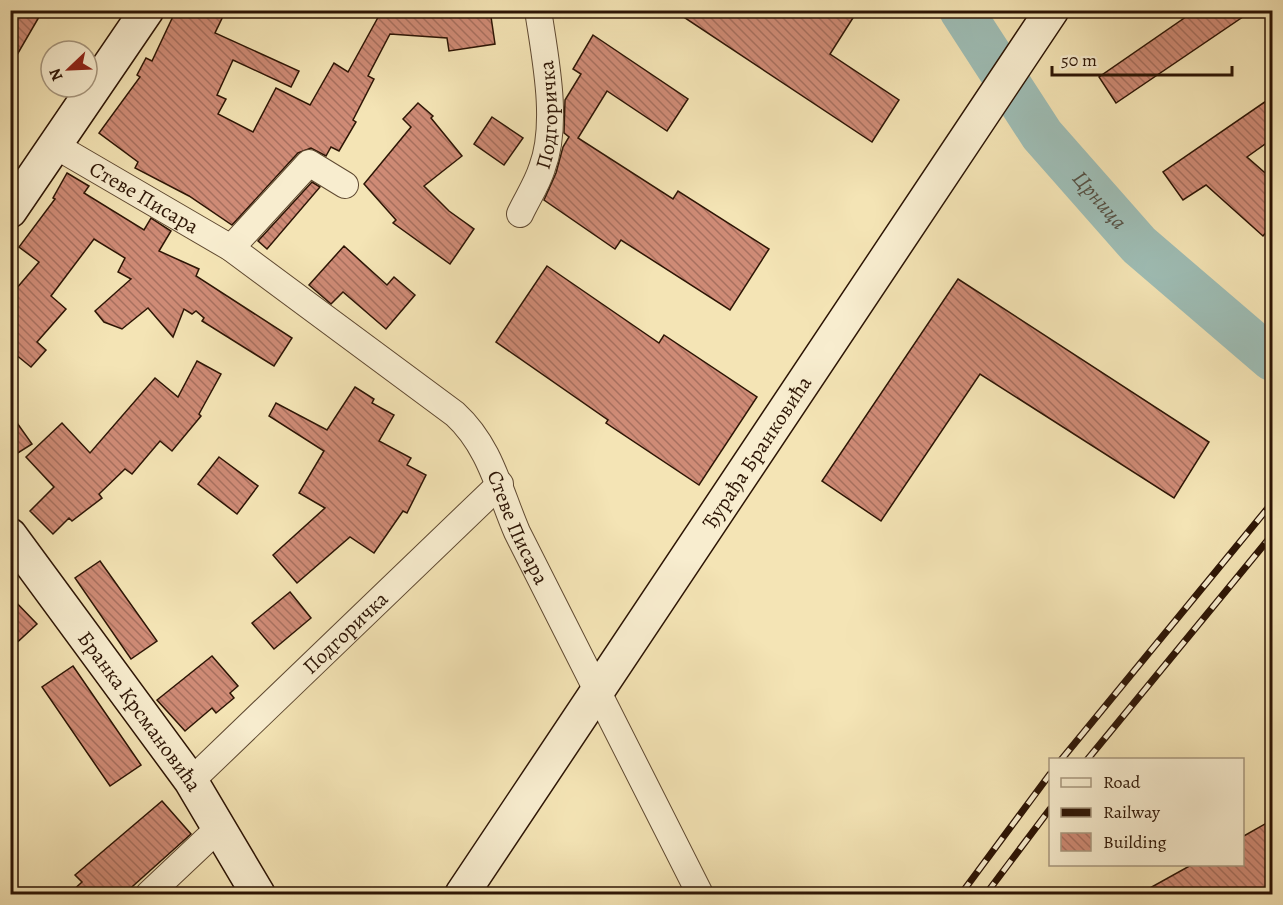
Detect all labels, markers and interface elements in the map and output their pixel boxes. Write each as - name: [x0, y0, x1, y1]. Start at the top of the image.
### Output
- north arrow: [39, 39, 99, 99]
- scale bar: [1052, 39, 1232, 77]
- text: 50 m: [1061, 48, 1097, 72]
- street label: Подгоричка: [529, 59, 564, 172]
- text: N: [44, 64, 69, 84]
- street label: Стеве Писара: [84, 155, 204, 240]
- water label: Црница: [1065, 164, 1134, 236]
- street label: Ђурађа Бранковића: [696, 370, 818, 534]
- street label: Стеве Писара: [480, 466, 555, 590]
- street label: Подгоричка: [296, 585, 394, 680]
- street label: Бранка Крсмановића: [71, 625, 208, 797]
- legend: [1049, 758, 1244, 866]
- text: Road: [1103, 770, 1141, 794]
- text: Railway: [1103, 800, 1161, 824]
- text: Building: [1103, 830, 1167, 854]

